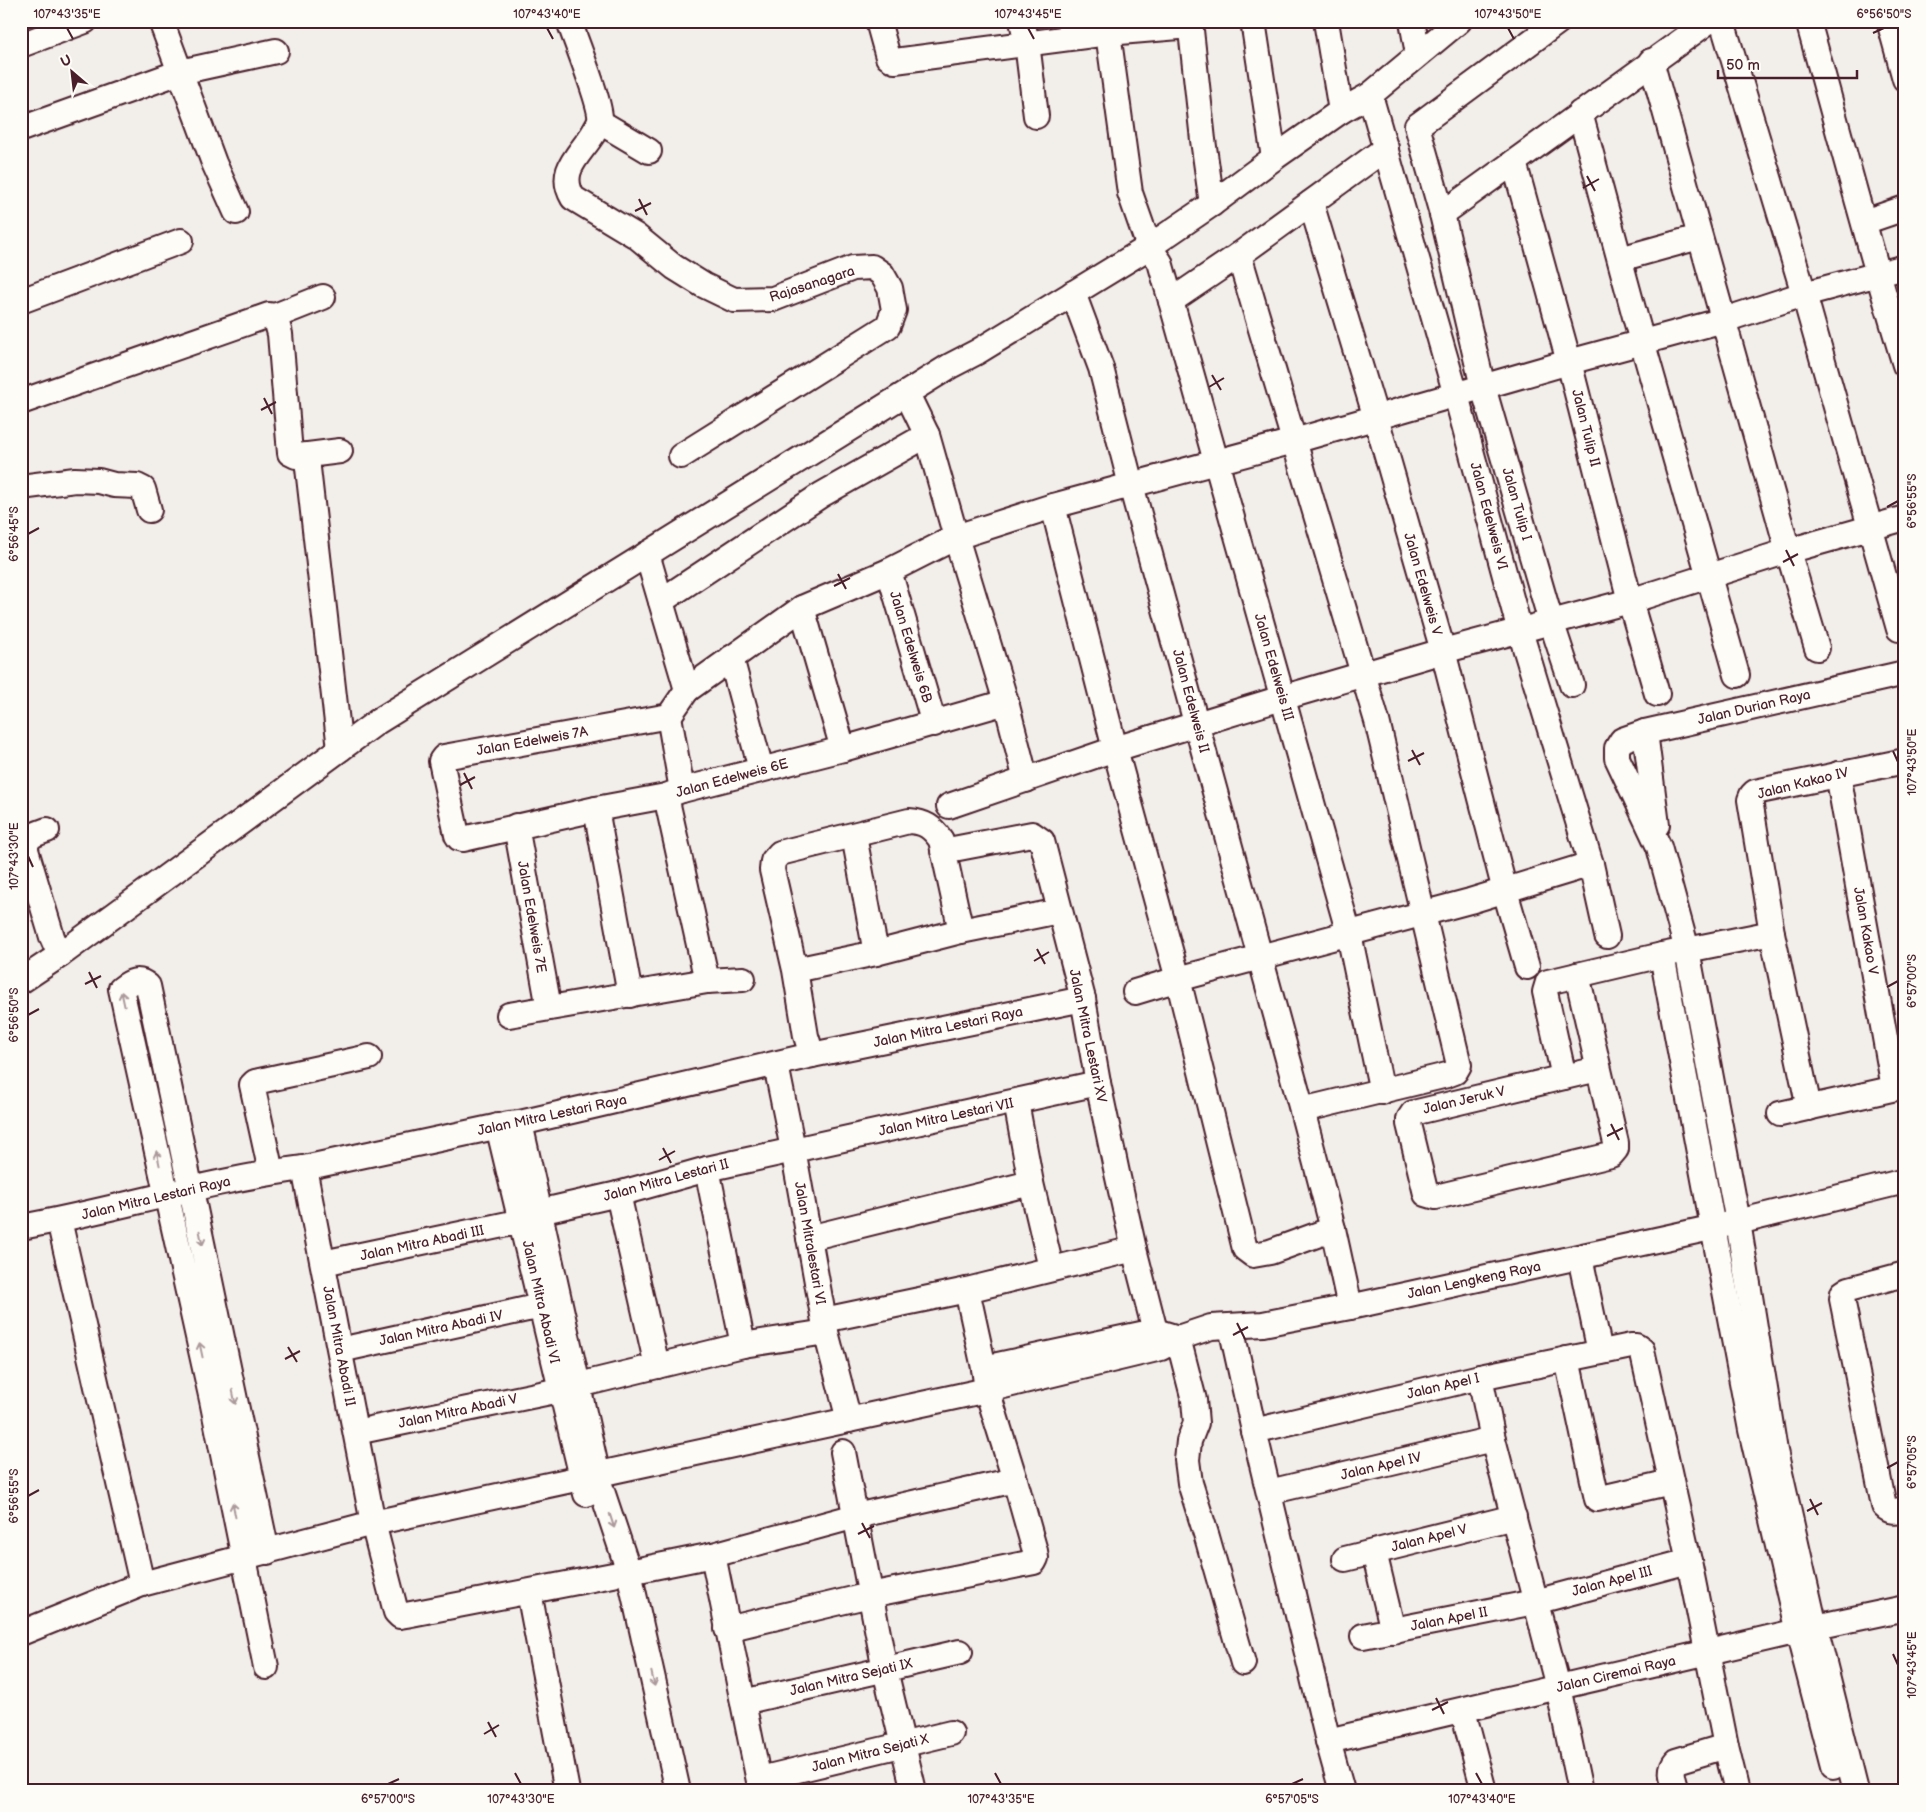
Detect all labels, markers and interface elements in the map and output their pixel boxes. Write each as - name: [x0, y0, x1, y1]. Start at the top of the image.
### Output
- text: 107°43'35"E: [33, 7, 101, 22]
- text: 107°43'40"E: [513, 7, 581, 22]
- text: 107°43'45"E: [994, 7, 1062, 22]
- text: 107°43'50"E: [1475, 7, 1541, 22]
- text: 6°56'50"S: [1856, 7, 1912, 22]
- north arrow: [48, 48, 98, 98]
- scale bar: [1718, 48, 1857, 80]
- text: U: [58, 51, 75, 71]
- text: 50 m: [1726, 56, 1760, 75]
- street label: Rajasanagara: [767, 262, 857, 306]
- street label: Jalan Tulip II: [1568, 387, 1604, 469]
- street label: Jalan Edelweis VI: [1467, 460, 1511, 572]
- street label: Jalan Tulip I: [1498, 466, 1536, 542]
- text: 6°56'55"S: [1905, 473, 1920, 529]
- text: 6°56'45"S: [7, 506, 22, 562]
- street label: Jalan Edelweis V: [1400, 531, 1446, 638]
- street label: Jalan Edelweis 6B: [886, 589, 936, 705]
- street label: Jalan Edelweis III: [1251, 611, 1297, 723]
- street label: Jalan Edelweis II: [1169, 647, 1213, 755]
- street label: Jalan Durian Raya: [1696, 686, 1812, 728]
- street label: Jalan Edelweis 7A: [475, 723, 590, 759]
- text: 107°43'50"E: [1905, 729, 1920, 795]
- street label: Jalan Edelweis 6E: [674, 755, 790, 801]
- street label: Jalan Kakao IV: [1756, 763, 1851, 803]
- text: 107°43'30"E: [7, 822, 22, 890]
- street label: Jalan Edelweis 7E: [514, 860, 550, 974]
- street label: Jalan Kakao V: [1850, 886, 1882, 977]
- text: 6°57'00"S: [1905, 954, 1920, 1008]
- street label: Jalan Mitra Lestari XV: [1066, 968, 1111, 1105]
- text: 6°56'50"S: [7, 987, 22, 1043]
- one-way arrow: [118, 991, 127, 1007]
- street label: Jalan Mitra Lestari Raya: [872, 1003, 1024, 1051]
- street label: Jalan Jeruk V: [1421, 1082, 1507, 1118]
- street label: Jalan Mitra Lestari Raya: [476, 1091, 628, 1139]
- street label: Jalan Mitra Lestari VII: [877, 1094, 1015, 1140]
- one-way arrow: [152, 1150, 162, 1166]
- street label: Jalan Mitra Lestari II: [601, 1155, 731, 1205]
- street label: Jalan Mitra Lestari Raya: [80, 1173, 232, 1223]
- street label: Jalan Mitralestari VI: [791, 1180, 829, 1306]
- street label: Jalan Mitra Abadi III: [359, 1222, 485, 1264]
- one-way arrow: [197, 1229, 206, 1245]
- street label: Jalan Mitra Abadi VI: [519, 1239, 563, 1365]
- street label: Jalan Lengkeng Raya: [1406, 1258, 1542, 1302]
- street label: Jalan Mitra Abadi II: [319, 1285, 359, 1407]
- street label: Jalan Mitra Abadi IV: [378, 1307, 505, 1349]
- one-way arrow: [196, 1343, 205, 1359]
- street label: Jalan Apel I: [1405, 1369, 1481, 1403]
- one-way arrow: [230, 1388, 240, 1404]
- street label: Jalan Mitra Abadi V: [397, 1390, 519, 1432]
- text: 6°57'05"S: [1905, 1435, 1920, 1489]
- street label: Jalan Apel IV: [1339, 1448, 1423, 1484]
- text: 6°56'55"S: [7, 1468, 22, 1524]
- one-way arrow: [228, 1502, 238, 1518]
- one-way arrow: [608, 1513, 618, 1529]
- street label: Jalan Apel V: [1389, 1520, 1469, 1556]
- street label: Jalan Apel III: [1570, 1562, 1654, 1600]
- street label: Jalan Apel II: [1409, 1603, 1489, 1635]
- text: 107°43'45"E: [1905, 1631, 1920, 1699]
- street label: Jalan Ciremai Raya: [1555, 1652, 1678, 1696]
- street label: Jalan Mitra Sejati IX: [788, 1655, 914, 1699]
- one-way arrow: [649, 1670, 658, 1686]
- street label: Jalan Mitra Sejati X: [810, 1730, 930, 1776]
- text: 6°57'00"S: [361, 1792, 415, 1807]
- text: 107°43'30"E: [487, 1792, 555, 1807]
- text: 107°43'35"E: [967, 1792, 1035, 1807]
- text: 6°57'05"S: [1265, 1792, 1319, 1807]
- text: 107°43'40"E: [1448, 1792, 1516, 1807]

